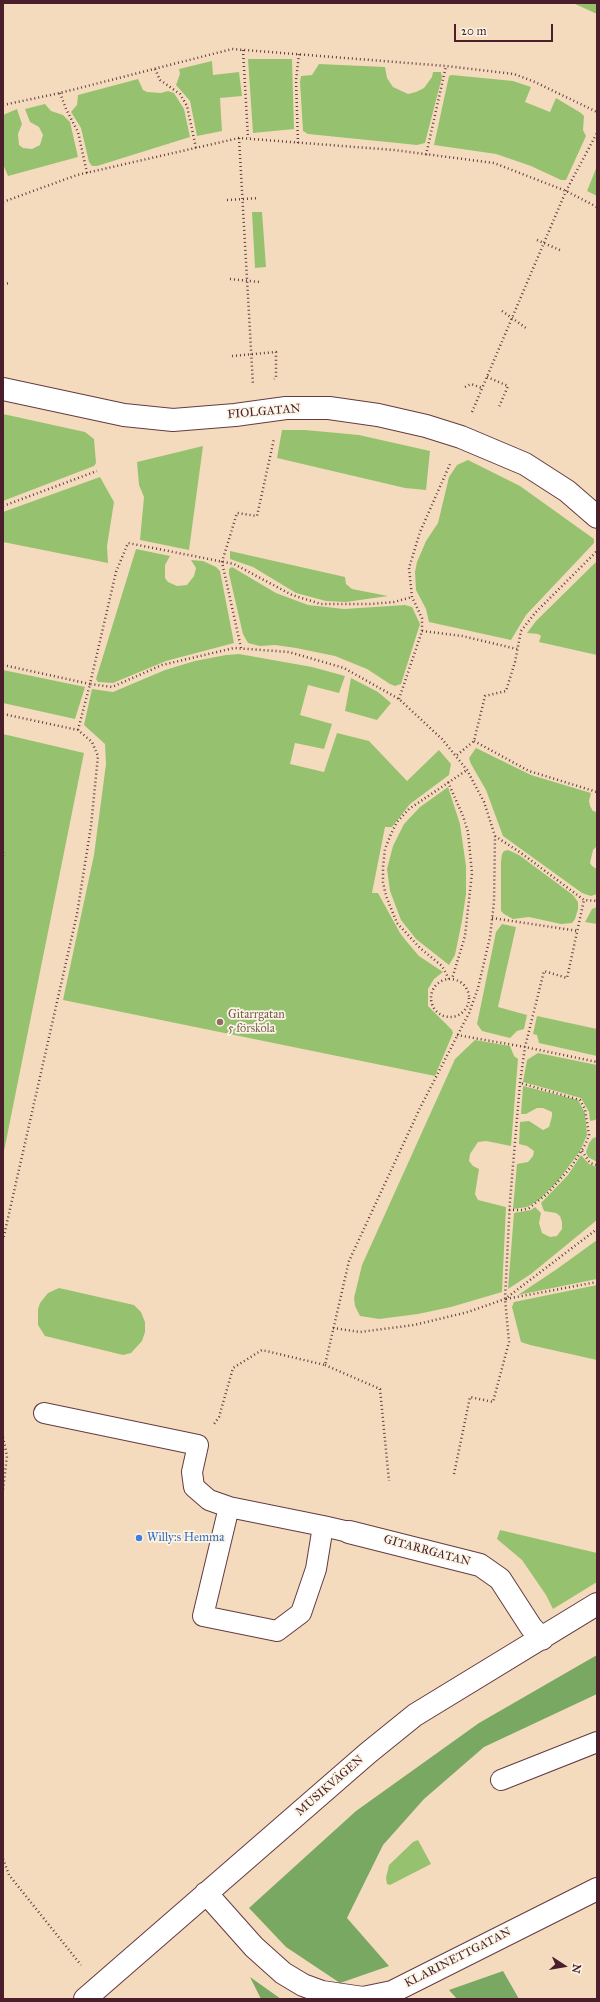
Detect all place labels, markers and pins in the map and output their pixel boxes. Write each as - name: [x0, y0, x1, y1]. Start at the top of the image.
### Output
- place label: Gitarrgatan 5 förskola: [228, 1008, 285, 1036]
- marker: Gitarrgatan 5 förskola: [215, 1017, 225, 1027]
- place label: Willy:s Hemma: [147, 1531, 224, 1545]
- marker: Willy:s Hemma: [134, 1533, 144, 1543]

